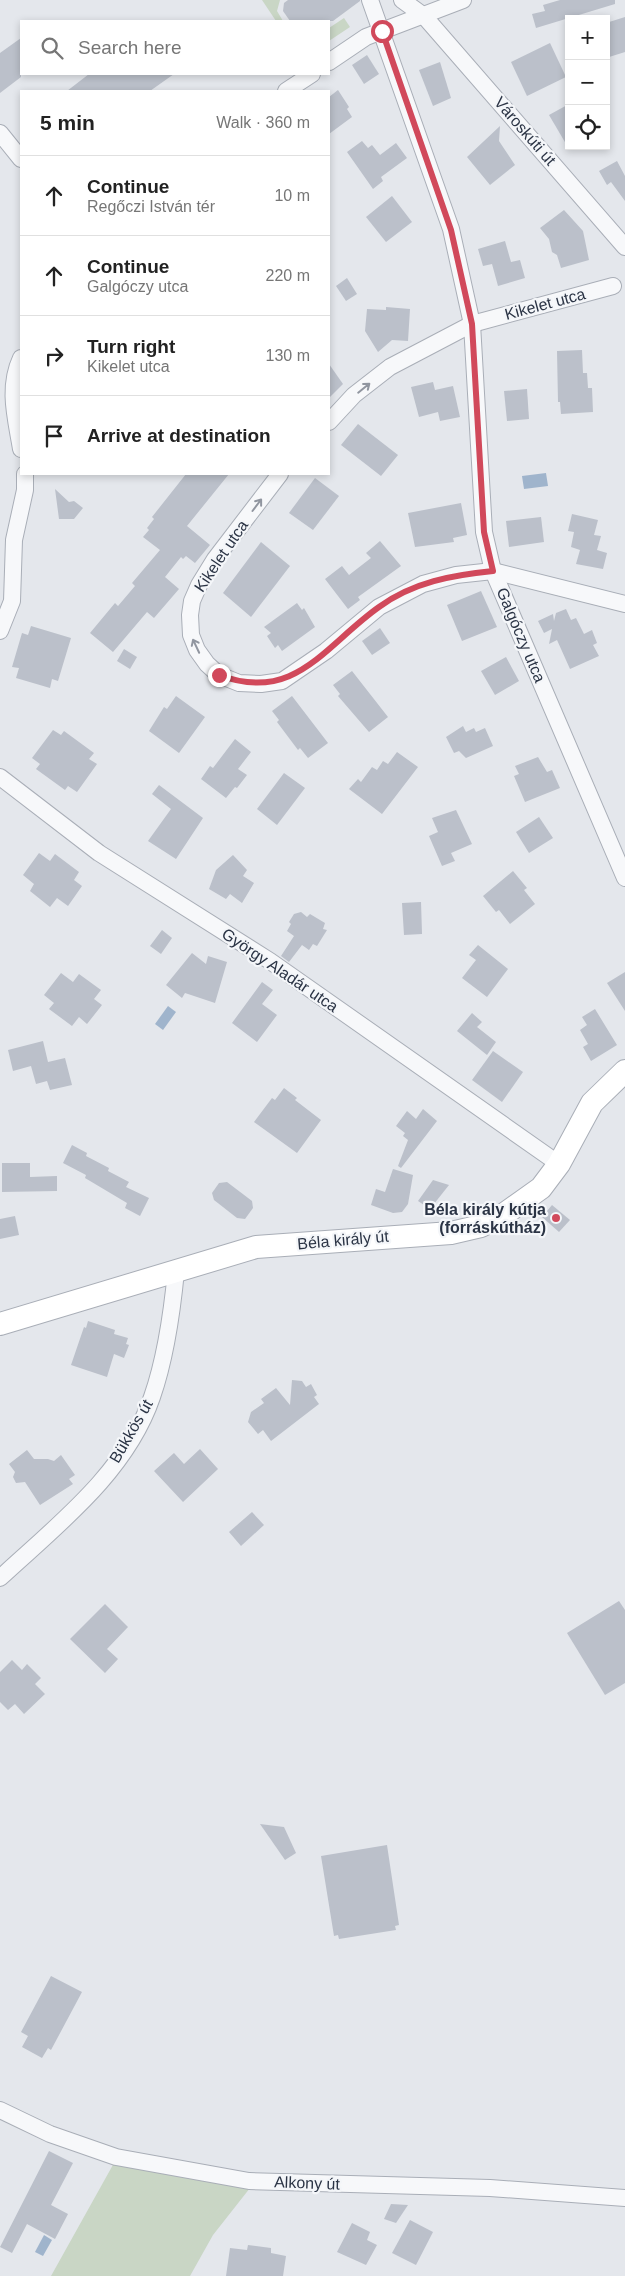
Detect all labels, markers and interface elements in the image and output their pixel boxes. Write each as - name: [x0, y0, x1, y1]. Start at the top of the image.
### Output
- map controls: [565, 15, 610, 150]
- button: +: [565, 15, 610, 60]
- search box: [20, 20, 330, 75]
- route start: [371, 20, 394, 43]
- icon: search: [38, 34, 66, 62]
- text: Search here: [78, 37, 182, 58]
- button: −: [565, 60, 610, 105]
- street label: Városkúti út: [491, 94, 559, 169]
- button: locate: [565, 105, 610, 150]
- text: 5 min: [40, 111, 95, 134]
- text: Walk · 360 m: [216, 114, 310, 131]
- text: Continue: [87, 176, 169, 197]
- icon: ahead: [40, 182, 68, 210]
- text: 10 m: [274, 187, 310, 204]
- text: Regőczi István tér: [87, 198, 215, 215]
- text: Continue: [87, 256, 169, 277]
- icon: ahead: [40, 262, 68, 290]
- text: 220 m: [266, 267, 310, 284]
- text: Galgóczy utca: [87, 278, 188, 295]
- street label: Kikelet utca: [503, 285, 587, 323]
- text: Turn right: [87, 336, 175, 357]
- icon: right: [40, 342, 68, 370]
- text: 130 m: [266, 347, 310, 364]
- text: Kikelet utca: [87, 358, 170, 375]
- one-way arrow: [357, 382, 370, 393]
- icon: arrive: [40, 422, 68, 450]
- text: Arrive at destination: [87, 425, 271, 446]
- one-way arrow: [251, 499, 262, 512]
- street label: Kikelet utca: [191, 517, 251, 595]
- street label: Galgóczy utca: [493, 585, 549, 685]
- one-way arrow: [191, 639, 200, 654]
- route end: [208, 664, 231, 687]
- street label: György Aladár utca: [219, 925, 341, 1015]
- place label: Béla király kútja (forráskútház): [424, 1201, 546, 1236]
- marker: Béla király kútja (forráskútház): [550, 1212, 562, 1224]
- street label: Béla király út: [297, 1227, 390, 1252]
- street label: Bükkös út: [106, 1396, 156, 1466]
- street label: Alkony út: [274, 2173, 341, 2193]

